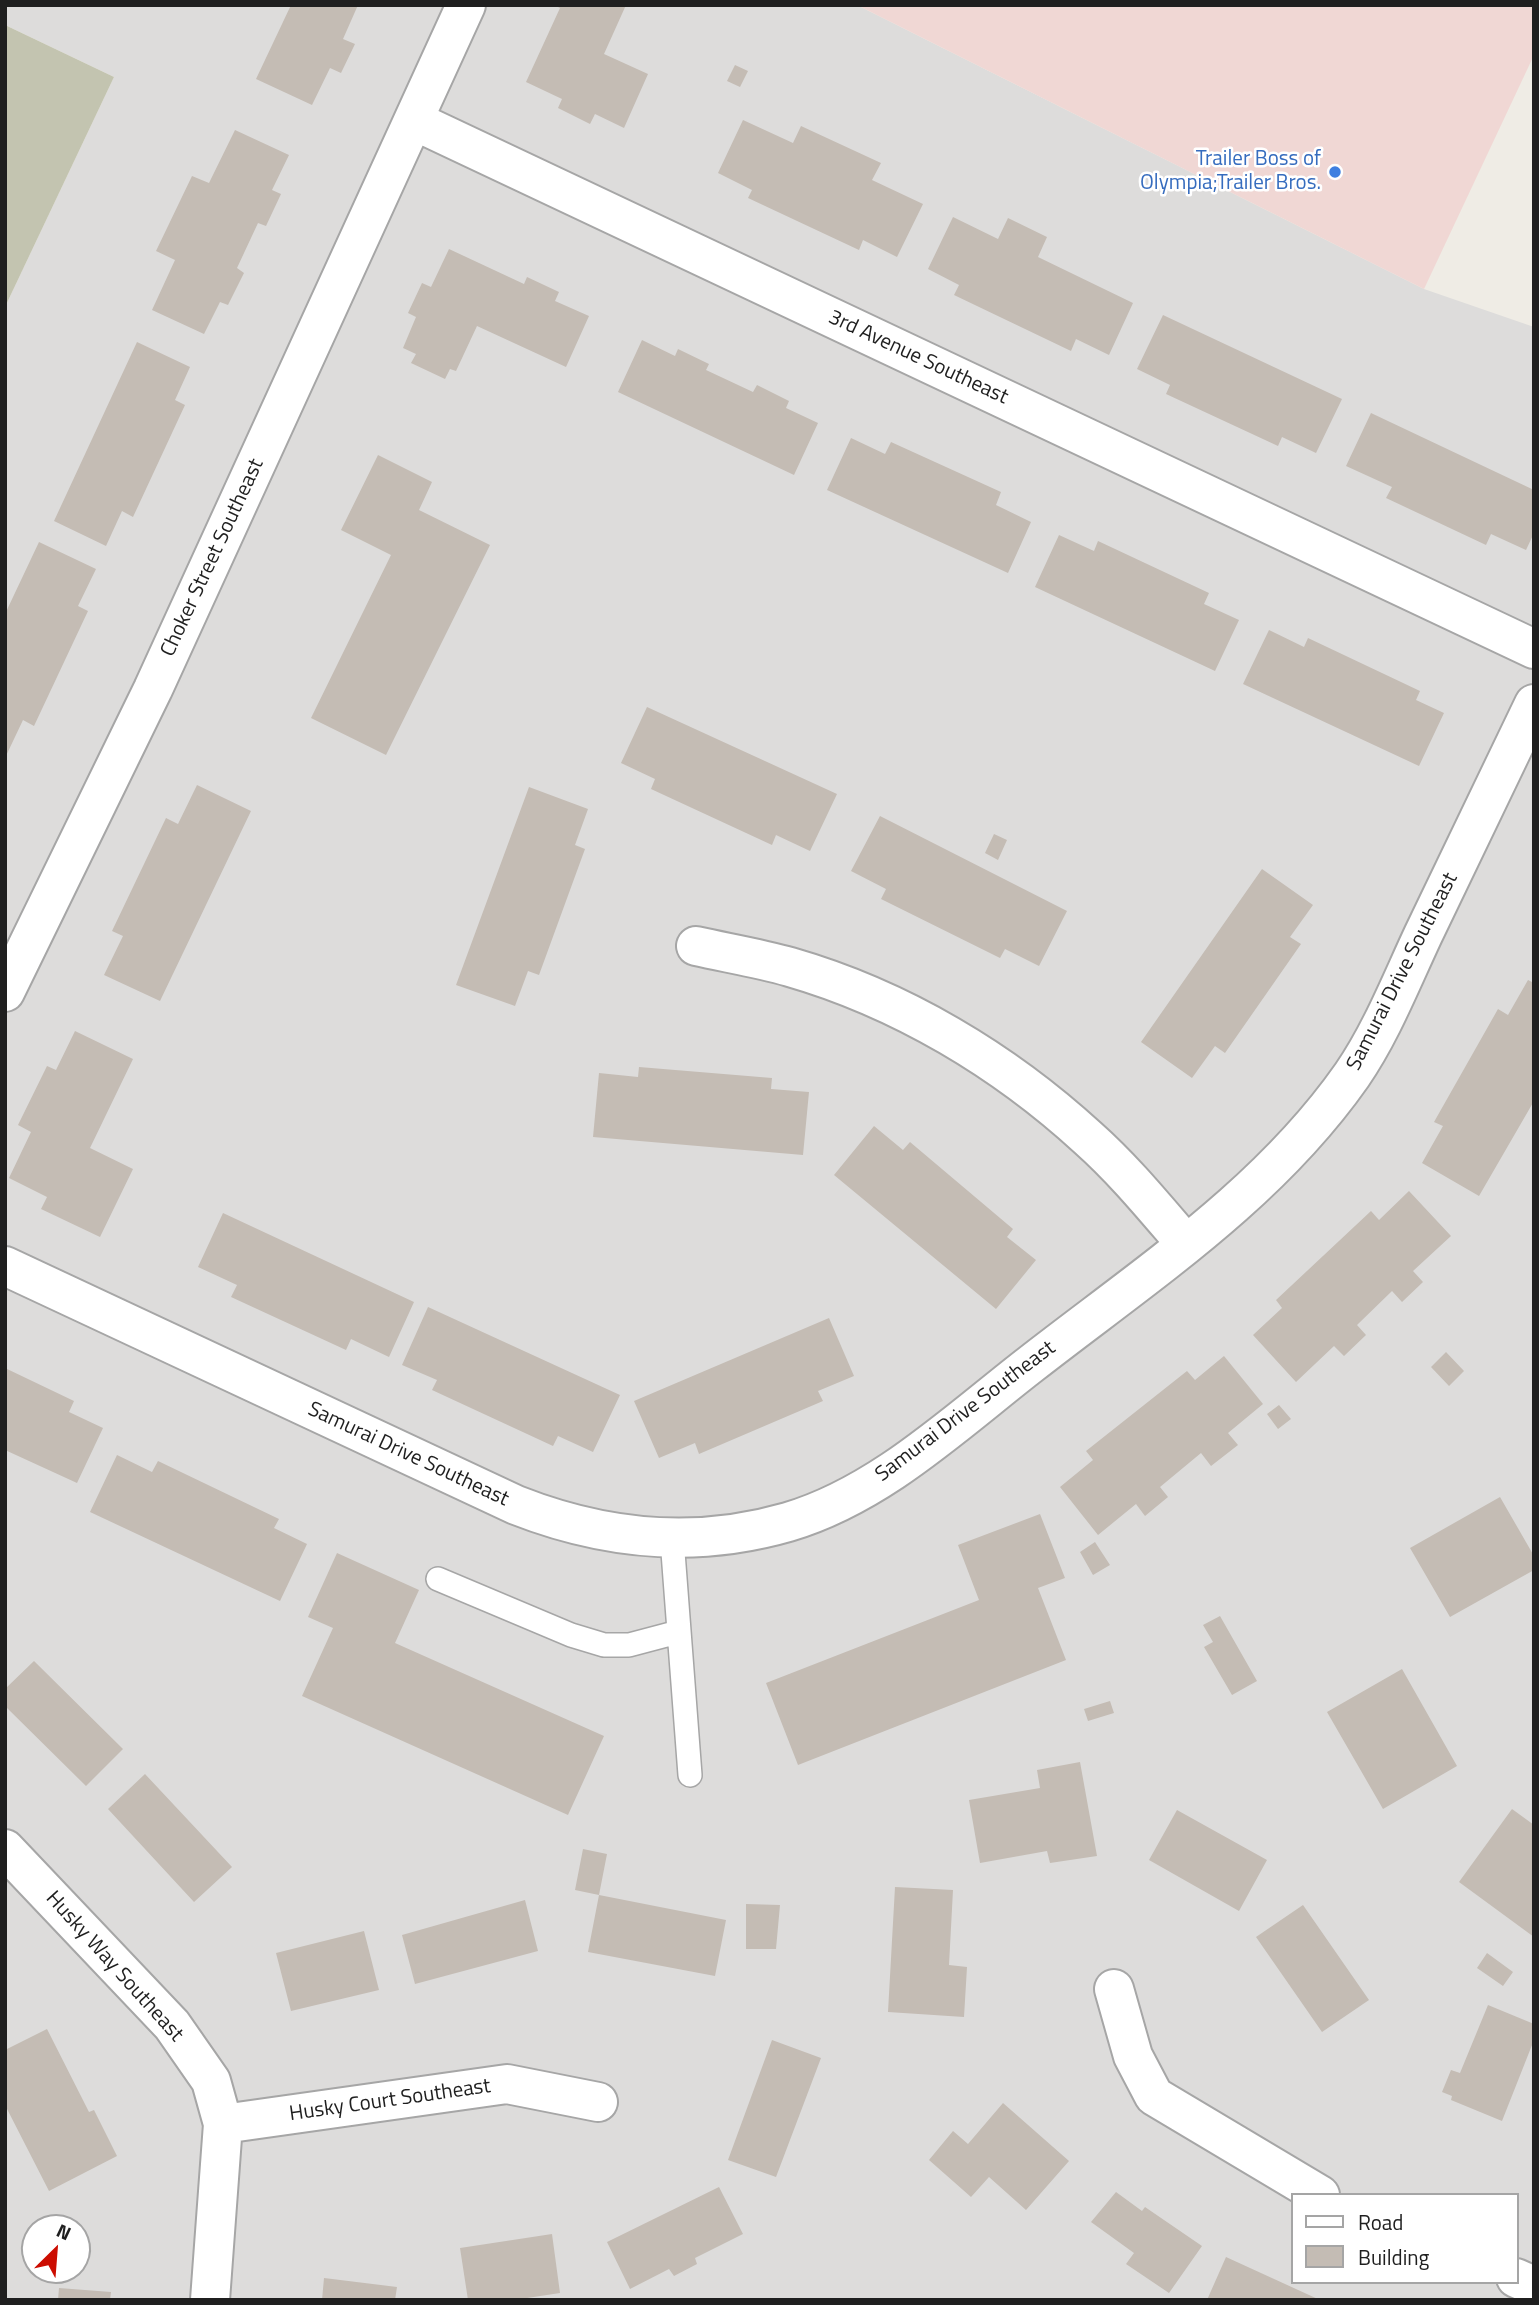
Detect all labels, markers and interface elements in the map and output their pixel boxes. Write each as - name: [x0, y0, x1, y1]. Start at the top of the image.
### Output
- place label: Trailer Boss of Olympia;Trailer Bros.: [1140, 147, 1321, 197]
- marker: Trailer Boss of Olympia;Trailer Bros.: [1327, 164, 1343, 180]
- street label: 3rd Avenue Southeast: [824, 305, 1012, 411]
- street label: Choker Street Southeast: [156, 455, 270, 661]
- street label: Samurai Drive Southeast: [1342, 869, 1464, 1075]
- street label: Samurai Drive Southeast: [871, 1336, 1061, 1488]
- street label: Samurai Drive Southeast: [304, 1397, 512, 1513]
- street label: Husky Way Southeast: [40, 1887, 188, 2047]
- street label: Husky Court Southeast: [288, 2074, 492, 2128]
- legend: [1290, 2193, 1518, 2284]
- text: Road: [1358, 2206, 1403, 2238]
- north arrow: [21, 2214, 91, 2284]
- text: N: [52, 2215, 76, 2247]
- text: Building: [1358, 2241, 1429, 2273]

